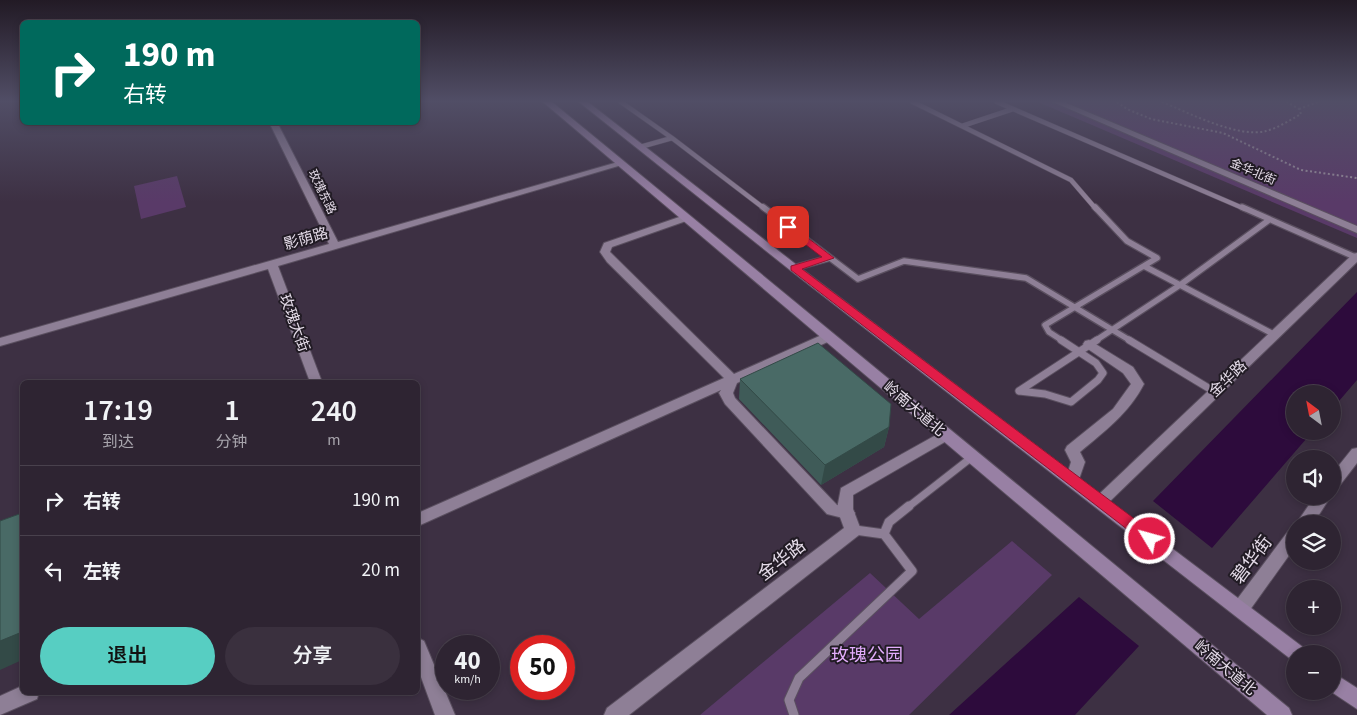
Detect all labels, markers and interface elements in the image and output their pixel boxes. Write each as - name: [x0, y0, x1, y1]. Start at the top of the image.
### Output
- text: 190 m: [123, 30, 215, 80]
- icon: right: [40, 40, 105, 105]
- text: 右转: [123, 79, 167, 111]
- street label: 金华北街: [1228, 155, 1278, 189]
- street label: 玫瑰东路: [304, 167, 340, 217]
- pin: [767, 206, 809, 248]
- icon: arrive: [774, 213, 802, 241]
- street label: 影荫路: [281, 223, 331, 255]
- street label: 玫瑰大街: [274, 291, 314, 355]
- street label: 金华路: [1205, 356, 1251, 402]
- street label: 岭南大道北: [879, 377, 949, 441]
- north arrow: [1286, 385, 1341, 440]
- map controls: [1286, 385, 1341, 700]
- text: 17:19: [83, 389, 153, 432]
- text: 1: [224, 389, 240, 432]
- text: 240: [311, 390, 357, 433]
- text: m: [327, 429, 341, 451]
- text: 到达: [102, 431, 134, 453]
- text: 分钟: [216, 431, 248, 453]
- button: sound: [1286, 450, 1341, 505]
- icon: right: [40, 487, 68, 515]
- text: 190 m: [352, 487, 400, 514]
- text: 右转: [83, 489, 121, 516]
- position arrow: [1123, 512, 1175, 564]
- button: layers: [1286, 515, 1341, 570]
- street label: 碧华街: [1226, 531, 1278, 589]
- street label: 金华路: [753, 534, 811, 586]
- icon: left: [40, 557, 68, 585]
- text: 20 m: [362, 557, 400, 584]
- text: 左转: [83, 559, 121, 586]
- button: +: [1286, 580, 1341, 635]
- button: 退出: [40, 627, 215, 685]
- button: 分享: [225, 627, 400, 685]
- speed limit sign: 50: [510, 635, 575, 700]
- street label: 岭南大道北: [1190, 636, 1260, 700]
- text: 40: [454, 643, 481, 679]
- park label: 玫瑰公园: [831, 643, 903, 668]
- button: −: [1286, 645, 1341, 700]
- text: km/h: [454, 671, 481, 688]

